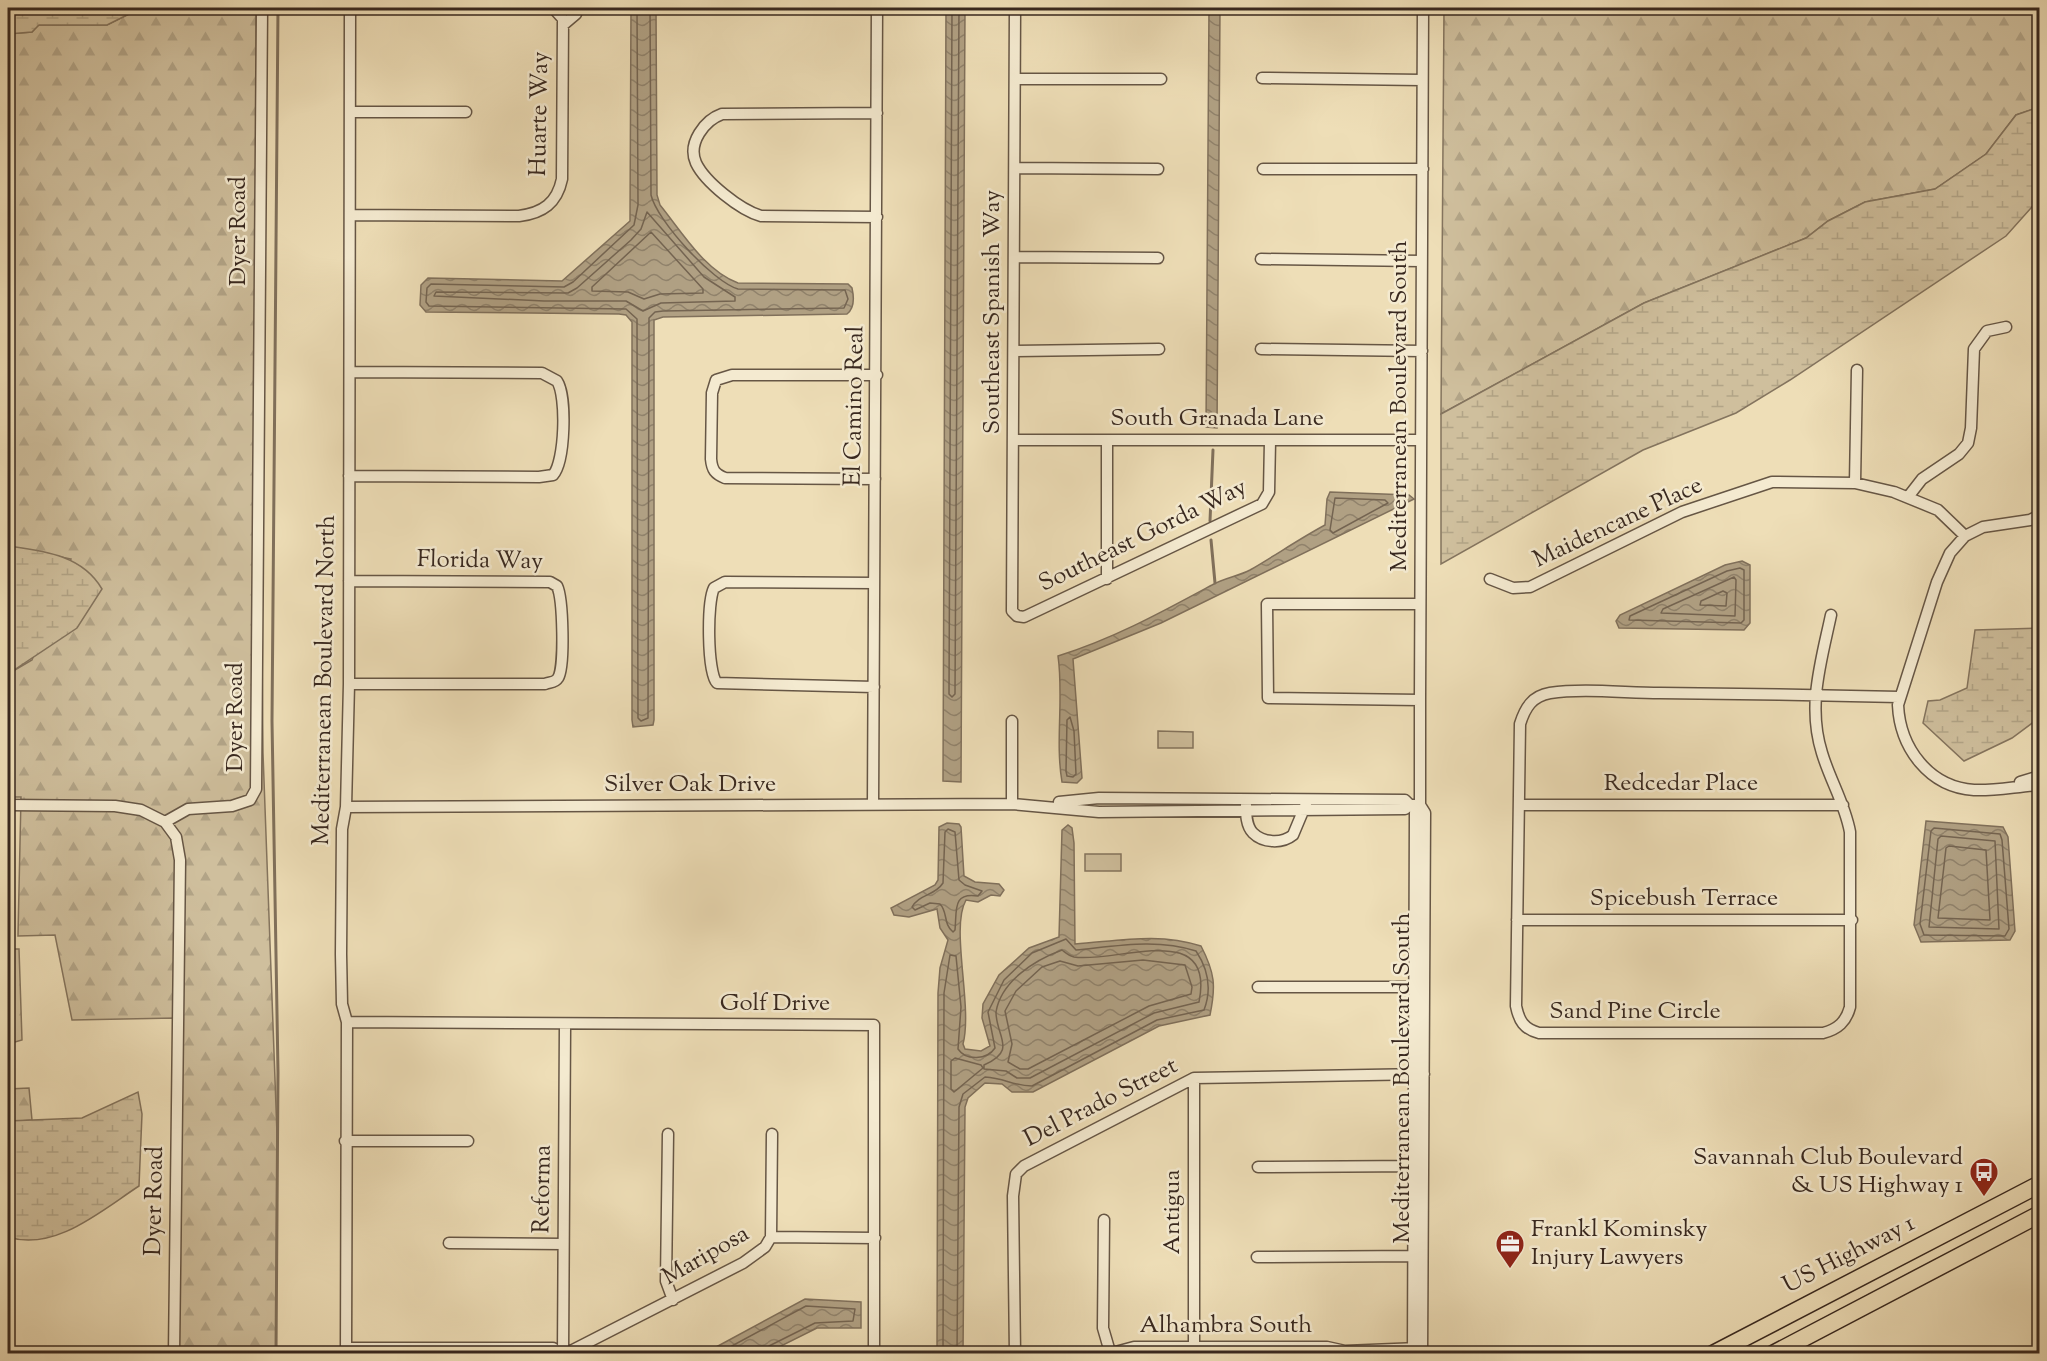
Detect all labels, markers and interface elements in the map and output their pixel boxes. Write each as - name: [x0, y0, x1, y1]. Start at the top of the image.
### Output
- street label: Huarte Way: [522, 51, 558, 177]
- street label: Dyer Road: [222, 176, 256, 286]
- street label: Southeast Spanish Way: [976, 190, 1010, 434]
- street label: Mediterranean Boulevard South: [1383, 241, 1417, 571]
- street label: El Camino Real: [837, 325, 873, 487]
- street label: South Granada Lane: [1110, 402, 1324, 436]
- street label: Maidencane Place: [1528, 469, 1708, 577]
- street label: Southeast Gorda Way: [1033, 471, 1253, 601]
- street label: Mediterranean Boulevard North: [305, 514, 345, 846]
- street label: Florida Way: [417, 543, 543, 579]
- street label: Dyer Road: [219, 662, 253, 772]
- street label: Redcedar Place: [1604, 767, 1758, 801]
- street label: Silver Oak Drive: [604, 768, 776, 802]
- street label: Spicebush Terrace: [1590, 882, 1778, 916]
- street label: Mediterranean Boulevard South: [1386, 913, 1420, 1243]
- street label: Golf Drive: [720, 987, 830, 1021]
- street label: Sand Pine Circle: [1549, 995, 1721, 1029]
- street label: Del Prado Street: [1018, 1050, 1184, 1156]
- place label: Savannah Club Boulevard & US Highway 1: [1693, 1141, 1963, 1203]
- street label: Reforma: [525, 1144, 561, 1234]
- street label: Dyer Road: [137, 1145, 173, 1256]
- bus stop icon: Savannah Club Boulevard & US Highway 1: [1968, 1156, 2000, 1198]
- street label: Antigua: [1156, 1170, 1190, 1254]
- street label: US Highway 1: [1777, 1207, 1921, 1303]
- place label: Frankl Kominsky Injury Lawyers: [1531, 1213, 1707, 1275]
- street label: Mariposa: [656, 1217, 756, 1295]
- office icon: Frankl Kominsky Injury Lawyers: [1494, 1228, 1526, 1270]
- street label: Alhambra South: [1140, 1309, 1312, 1343]

